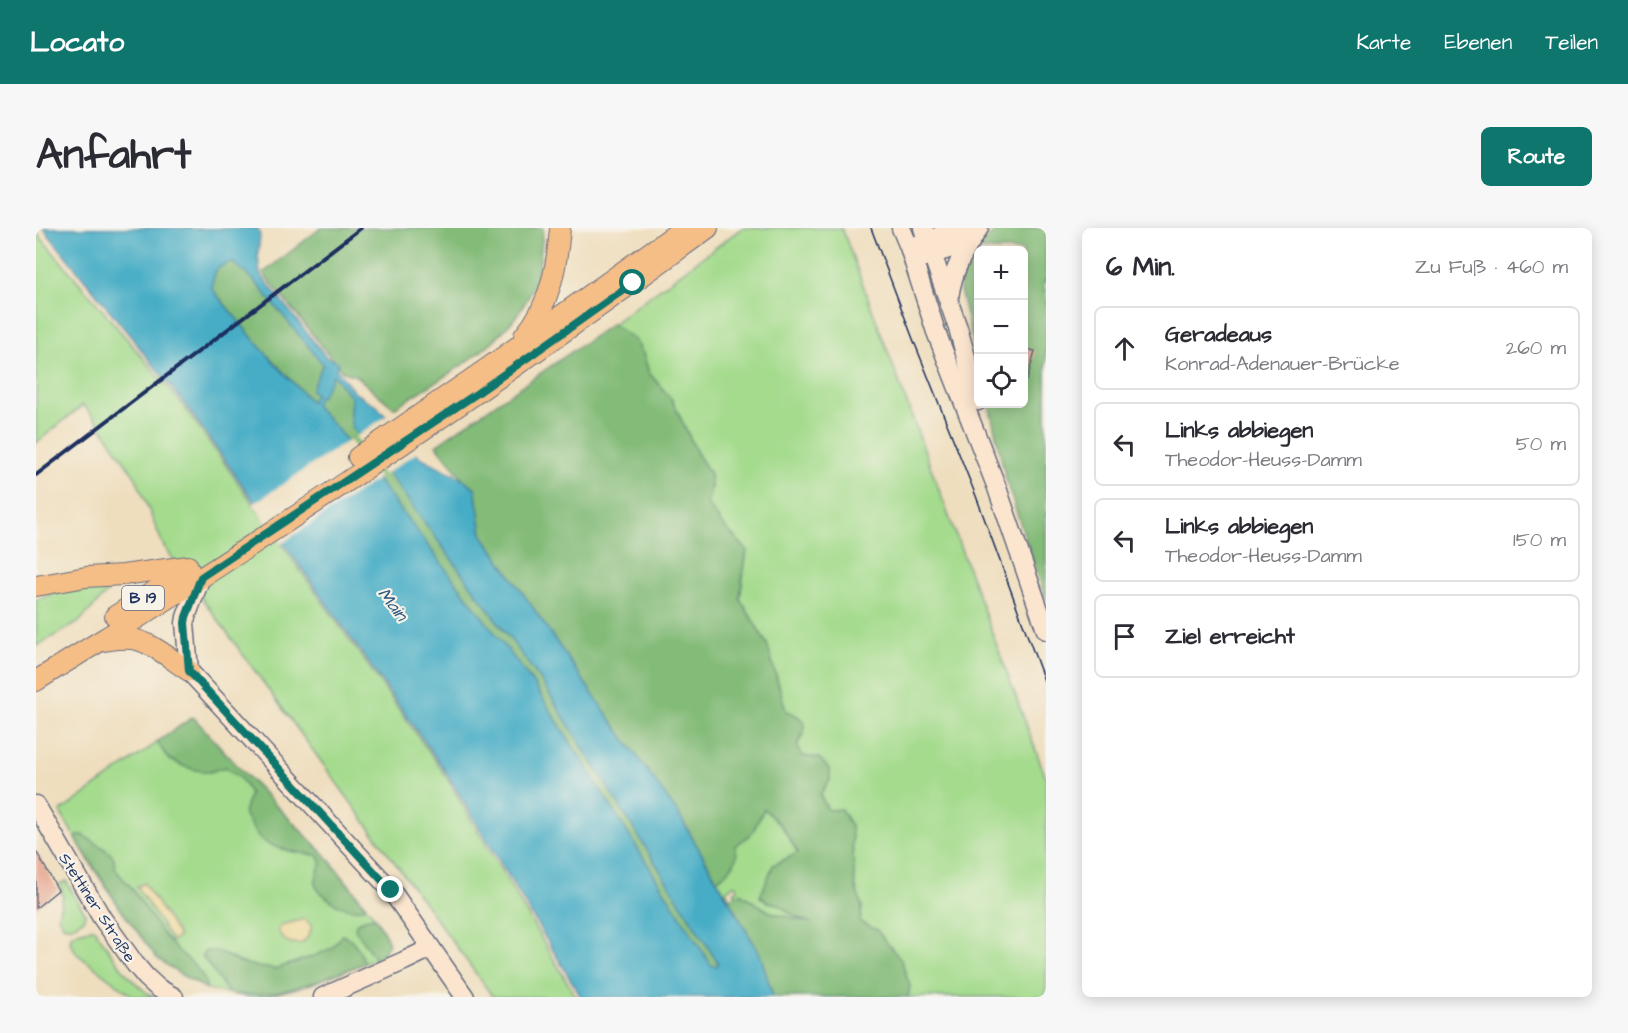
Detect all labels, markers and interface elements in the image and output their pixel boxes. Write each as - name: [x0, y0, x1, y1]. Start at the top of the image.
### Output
- text: Locato: [30, 23, 124, 62]
- text: Karte: [1356, 28, 1411, 57]
- text: Ebenen: [1444, 28, 1512, 57]
- text: Teilen: [1545, 28, 1598, 57]
- text: Anfahrt: [36, 127, 191, 185]
- button: Route: [1481, 127, 1592, 186]
- map controls: [974, 246, 1028, 408]
- button: +: [974, 246, 1028, 300]
- text: 6 Min.: [1106, 249, 1175, 285]
- text: Zu Fuß · 460 m: [1415, 253, 1568, 281]
- route start: [619, 269, 645, 295]
- button: −: [974, 300, 1028, 354]
- text: Geradeaus: [1165, 319, 1272, 350]
- icon: ahead: [1108, 332, 1141, 365]
- text: 260 m: [1506, 334, 1566, 362]
- text: Konrad-Adenauer-Brücke: [1165, 350, 1400, 378]
- button: locate: [974, 354, 1028, 408]
- text: Links abbiegen: [1165, 415, 1313, 446]
- icon: left: [1108, 428, 1141, 461]
- text: 50 m: [1516, 430, 1566, 458]
- text: Theodor-Heuss-Damm: [1165, 446, 1362, 474]
- text: Links abbiegen: [1165, 511, 1313, 542]
- icon: left: [1108, 524, 1141, 557]
- text: 150 m: [1513, 526, 1566, 554]
- text: Theodor-Heuss-Damm: [1165, 542, 1362, 570]
- water label: Main: [372, 583, 415, 628]
- road number: B 19: [122, 586, 164, 610]
- icon: arrive: [1108, 620, 1141, 653]
- text: Ziel erreicht: [1165, 621, 1295, 652]
- street label: Stettiner Straße: [54, 849, 141, 967]
- route end: [377, 876, 403, 902]

